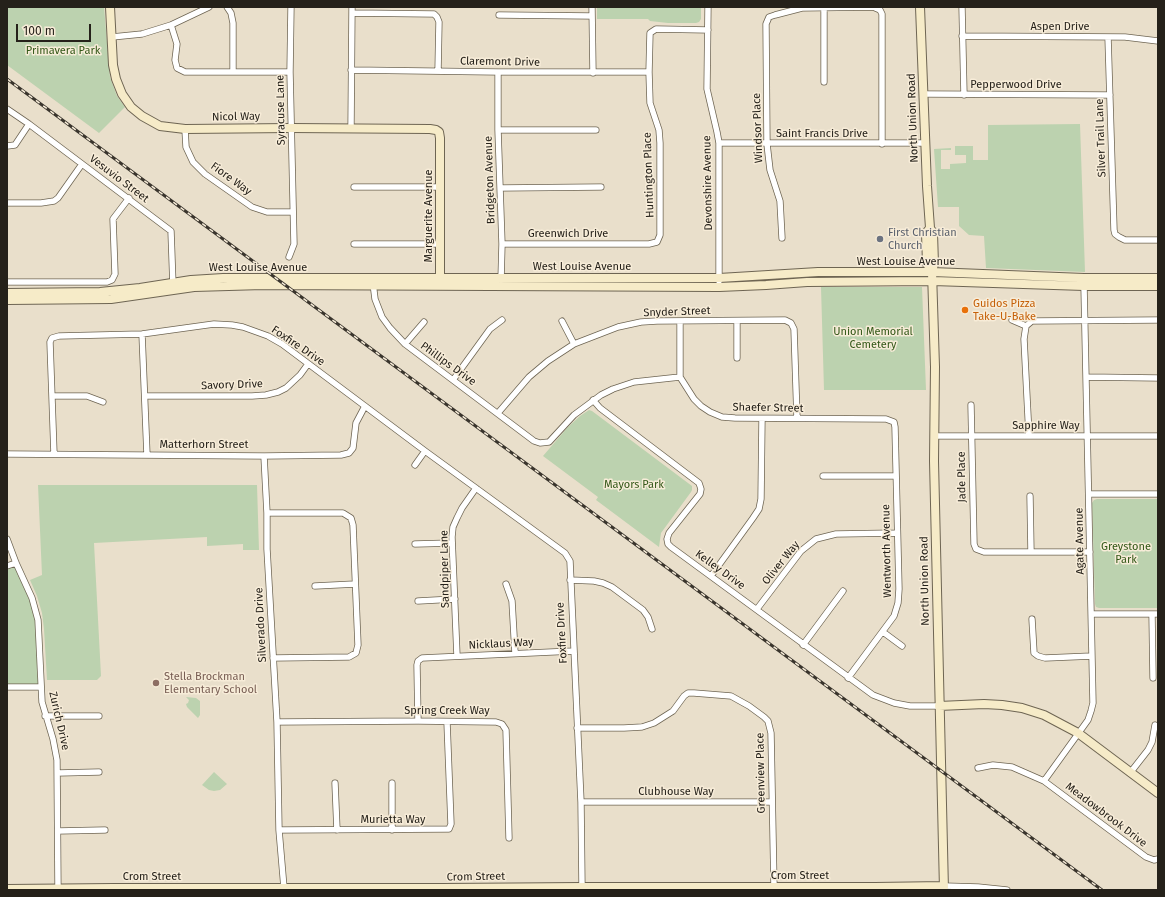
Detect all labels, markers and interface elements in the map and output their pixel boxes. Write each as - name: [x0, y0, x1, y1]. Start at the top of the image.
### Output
- scale bar: [18, 16, 93, 42]
- street label: Aspen Drive: [1030, 20, 1090, 34]
- text: 100 m: [23, 24, 55, 38]
- park label: Primavera Park: [26, 44, 100, 58]
- street label: Claremont Drive: [460, 55, 540, 69]
- street label: North Union Road: [905, 73, 921, 163]
- street label: Syracuse Lane: [274, 75, 288, 145]
- street label: Pepperwood Drive: [970, 78, 1062, 92]
- street label: Windsor Place: [750, 93, 766, 163]
- street label: Silver Trail Lane: [1093, 98, 1109, 178]
- street label: Nicol Way: [212, 110, 260, 124]
- street label: Saint Francis Drive: [776, 127, 868, 141]
- street label: Huntington Place: [641, 132, 657, 218]
- street label: Devonshire Avenue: [701, 135, 715, 231]
- street label: Bridgeton Avenue: [482, 136, 498, 224]
- street label: Vesuvio Street: [87, 152, 151, 206]
- street label: Fiore Way: [208, 160, 254, 198]
- street label: Marguerite Avenue: [422, 169, 436, 263]
- place label: First Christian Church: [888, 226, 957, 252]
- street label: Greenwich Drive: [528, 227, 608, 241]
- marker: First Christian Church: [875, 234, 885, 244]
- street label: West Louise Avenue: [857, 255, 955, 269]
- street label: West Louise Avenue: [533, 260, 631, 274]
- street label: West Louise Avenue: [209, 261, 307, 275]
- place label: Guidos Pizza Take-U-Bake: [973, 297, 1036, 323]
- street label: Snyder Street: [643, 304, 711, 320]
- marker: Guidos Pizza Take-U-Bake: [960, 305, 970, 315]
- street label: Foxfire Drive: [269, 323, 327, 369]
- park label: Union Memorial Cemetery: [833, 325, 913, 351]
- street label: Phillips Drive: [418, 339, 478, 389]
- street label: Savory Drive: [201, 377, 263, 393]
- street label: Shaefer Street: [732, 401, 804, 415]
- street label: Sapphire Way: [1012, 419, 1080, 433]
- street label: Matterhorn Street: [160, 438, 248, 452]
- street label: Jade Place: [955, 451, 969, 503]
- park label: Mayors Park: [604, 478, 664, 492]
- street label: Wentworth Avenue: [880, 504, 894, 598]
- street label: Agate Avenue: [1073, 507, 1087, 575]
- street label: Sandpiper Lane: [438, 530, 452, 608]
- street label: North Union Road: [918, 536, 932, 626]
- street label: Oliver Way: [759, 538, 803, 588]
- park label: Greystone Park: [1101, 540, 1151, 566]
- street label: Kelley Drive: [692, 547, 748, 593]
- street label: Silverado Drive: [252, 587, 270, 663]
- street label: Foxfire Drive: [554, 602, 570, 664]
- street label: Nicklaus Way: [468, 636, 534, 652]
- place label: Stella Brockman Elementary School: [164, 670, 257, 696]
- marker: Stella Brockman Elementary School: [151, 678, 161, 688]
- street label: Zurich Drive: [46, 690, 72, 752]
- street label: Spring Creek Way: [404, 704, 490, 718]
- street label: Greenview Place: [754, 732, 768, 814]
- street label: Meadowbrook Drive: [1063, 780, 1149, 850]
- street label: Clubhouse Way: [638, 785, 714, 799]
- street label: Murietta Way: [360, 813, 426, 827]
- street label: Crom Street: [771, 869, 829, 883]
- street label: Crom Street: [123, 870, 181, 884]
- street label: Crom Street: [447, 870, 505, 884]

